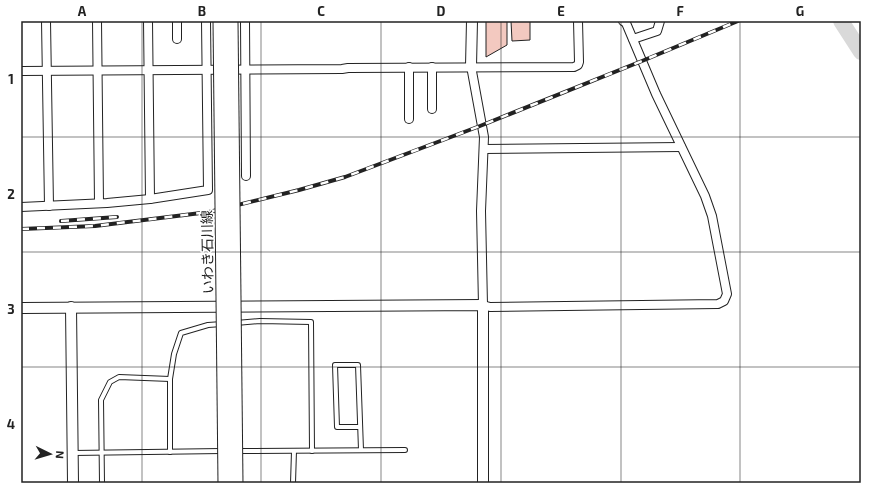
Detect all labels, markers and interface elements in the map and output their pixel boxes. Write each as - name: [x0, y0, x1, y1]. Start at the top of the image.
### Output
- text: A: [78, 3, 87, 19]
- text: B: [198, 3, 206, 19]
- text: C: [317, 3, 325, 19]
- text: D: [437, 3, 446, 19]
- text: E: [557, 3, 565, 19]
- text: F: [676, 3, 684, 19]
- text: G: [796, 3, 804, 19]
- text: 1: [8, 71, 14, 87]
- text: 2: [7, 186, 15, 202]
- street label: いわき石川線: [198, 210, 216, 294]
- text: 3: [7, 301, 15, 317]
- text: 4: [7, 416, 15, 432]
- north arrow: [30, 434, 70, 474]
- text: N: [54, 450, 67, 459]

